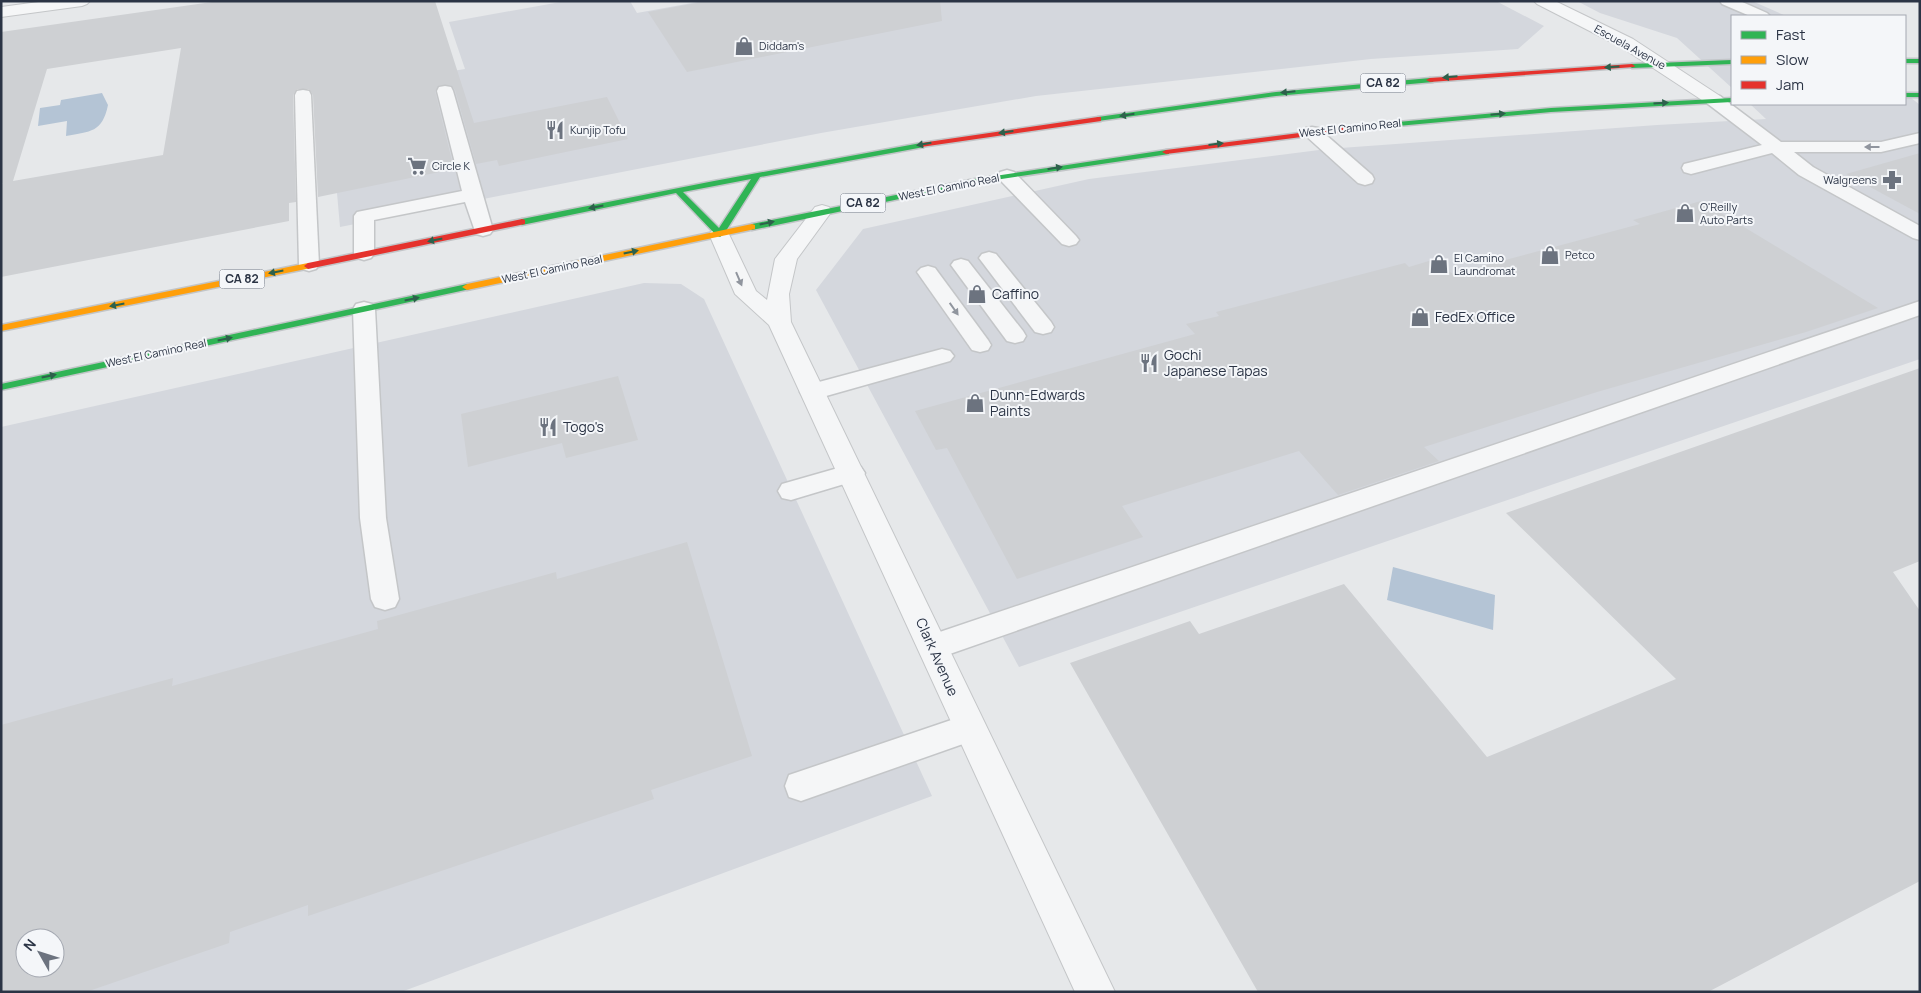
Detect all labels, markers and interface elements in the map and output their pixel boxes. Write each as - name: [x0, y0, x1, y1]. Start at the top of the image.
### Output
- legend: [1731, 15, 1906, 105]
- street label: Escuela Avenue: [1592, 21, 1669, 73]
- text: Fast: [1776, 24, 1805, 45]
- shop icon: Diddam's: [733, 35, 755, 57]
- place label: Diddam's: [759, 38, 804, 53]
- text: Slow: [1776, 49, 1809, 70]
- one-way arrow: [1604, 63, 1620, 71]
- road number: CA 82: [1360, 74, 1406, 92]
- one-way arrow: [1441, 74, 1457, 82]
- text: Jam: [1776, 74, 1804, 95]
- one-way arrow: [1280, 88, 1296, 96]
- one-way arrow: [1653, 99, 1669, 107]
- one-way arrow: [1491, 110, 1507, 118]
- one-way arrow: [1119, 111, 1135, 119]
- street label: West El Camino Real: [1298, 115, 1402, 140]
- restaurant icon: Kunjip Tofu: [544, 119, 566, 141]
- place label: Kunjip Tofu: [570, 122, 626, 137]
- one-way arrow: [998, 128, 1014, 136]
- one-way arrow: [1209, 140, 1225, 148]
- one-way arrow: [915, 141, 931, 149]
- one-way arrow: [1864, 143, 1880, 151]
- supermarket icon: Circle K: [406, 155, 428, 177]
- place label: Circle K: [432, 158, 470, 173]
- one-way arrow: [1048, 164, 1064, 172]
- street label: West El Camino Real: [897, 169, 1001, 204]
- pharmacy icon: Walgreens: [1881, 169, 1903, 191]
- place label: Walgreens: [1823, 172, 1877, 187]
- road number: CA 82: [840, 194, 886, 212]
- place label: O'Reilly Auto Parts: [1700, 199, 1753, 227]
- shop icon: O'Reilly Auto Parts: [1674, 202, 1696, 224]
- one-way arrow: [587, 204, 603, 212]
- one-way arrow: [760, 219, 775, 227]
- one-way arrow: [428, 236, 443, 244]
- shop icon: Petco: [1539, 244, 1561, 266]
- place label: Petco: [1565, 247, 1595, 262]
- one-way arrow: [623, 248, 639, 256]
- place label: El Camino Laundromat: [1454, 250, 1515, 278]
- street label: West El Camino Real: [500, 251, 604, 287]
- shop icon: El Camino Laundromat: [1428, 253, 1450, 275]
- one-way arrow: [268, 268, 284, 276]
- road number: CA 82: [220, 270, 264, 288]
- one-way arrow: [736, 271, 744, 286]
- shop icon: Caffino: [966, 283, 988, 305]
- place label: Caffino: [992, 284, 1039, 303]
- one-way arrow: [404, 295, 420, 303]
- one-way arrow: [108, 301, 124, 309]
- one-way arrow: [949, 302, 959, 316]
- shop icon: FedEx Office: [1409, 306, 1431, 328]
- place label: FedEx Office: [1435, 307, 1515, 326]
- street label: West El Camino Real: [104, 335, 208, 371]
- one-way arrow: [217, 335, 232, 343]
- place label: Gochi Japanese Tapas: [1164, 345, 1268, 380]
- restaurant icon: Gochi Japanese Tapas: [1138, 352, 1160, 374]
- one-way arrow: [41, 372, 57, 380]
- place label: Dunn-Edwards Paints: [990, 385, 1085, 420]
- shop icon: Dunn-Edwards Paints: [964, 392, 986, 414]
- restaurant icon: Togo's: [537, 416, 559, 438]
- place label: Togo's: [563, 417, 604, 436]
- street label: Clark Avenue: [912, 615, 963, 699]
- north arrow: [15, 928, 65, 978]
- text: N: [19, 935, 40, 954]

